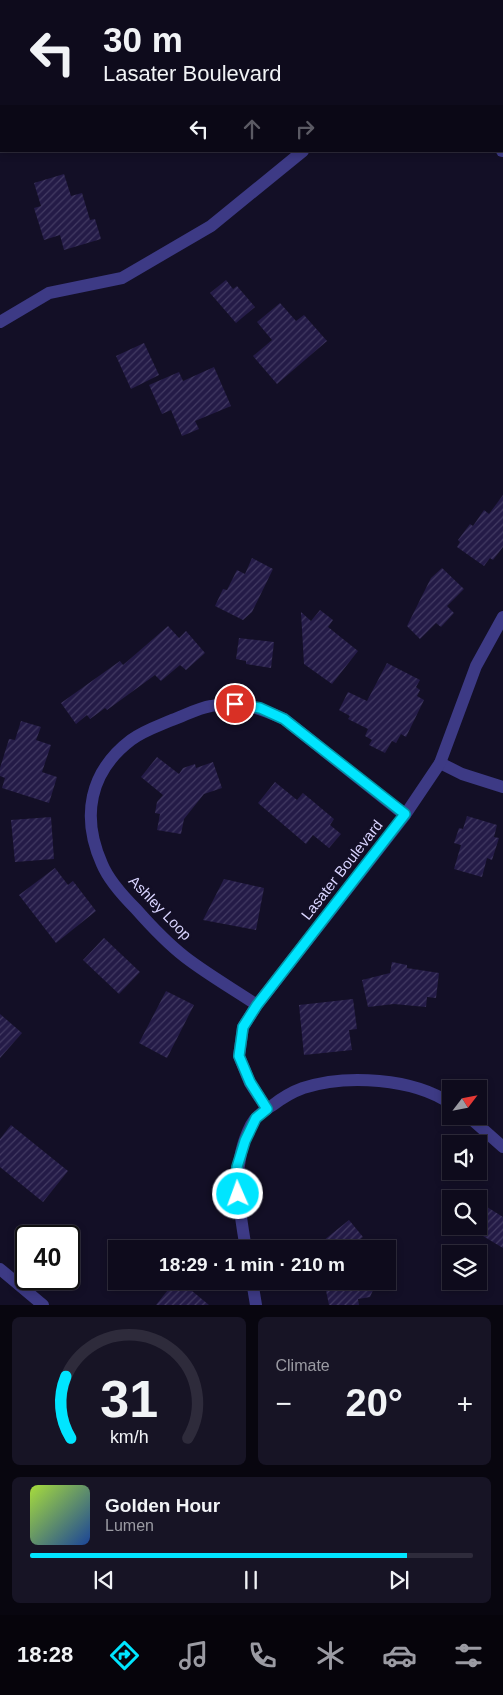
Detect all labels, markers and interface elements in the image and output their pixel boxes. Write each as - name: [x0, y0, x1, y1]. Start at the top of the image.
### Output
- icon: left: [20, 20, 85, 85]
- text: 30 m: [103, 20, 183, 59]
- text: Lasater Boulevard: [103, 61, 282, 86]
- icon: left: [185, 115, 213, 143]
- icon: ahead: [238, 115, 266, 143]
- icon: right: [291, 115, 319, 143]
- pin: [214, 683, 256, 725]
- icon: arrive: [221, 690, 249, 718]
- street label: Lasater Boulevard: [297, 816, 386, 923]
- street label: Ashley Loop: [126, 872, 195, 943]
- north arrow: [442, 1080, 488, 1125]
- map controls: [442, 1080, 487, 1290]
- button: sound: [442, 1135, 487, 1180]
- position arrow: [211, 1167, 263, 1219]
- button: search: [442, 1190, 487, 1235]
- speed limit sign: 40: [15, 1225, 80, 1290]
- button: layers: [442, 1245, 487, 1290]
- text: 18:29 · 1 min · 210 m: [159, 1254, 345, 1275]
- text: Climate: [276, 1357, 330, 1374]
- text: 31: [100, 1370, 158, 1428]
- text: 20°: [346, 1382, 403, 1424]
- text: −: [276, 1388, 292, 1419]
- text: +: [457, 1388, 473, 1419]
- text: km/h: [109, 1427, 148, 1447]
- text: Golden Hour: [105, 1495, 220, 1516]
- text: Lumen: [105, 1517, 154, 1534]
- icon: previous: [90, 1566, 118, 1594]
- icon: pause: [237, 1566, 265, 1594]
- icon: next: [385, 1566, 413, 1594]
- icon: directions: [107, 1638, 142, 1673]
- icon: music: [176, 1638, 211, 1673]
- icon: phone: [245, 1638, 280, 1673]
- icon: climate: [313, 1638, 348, 1673]
- icon: car: [382, 1638, 417, 1673]
- icon: filters: [451, 1638, 486, 1673]
- text: 18:28: [17, 1642, 73, 1667]

